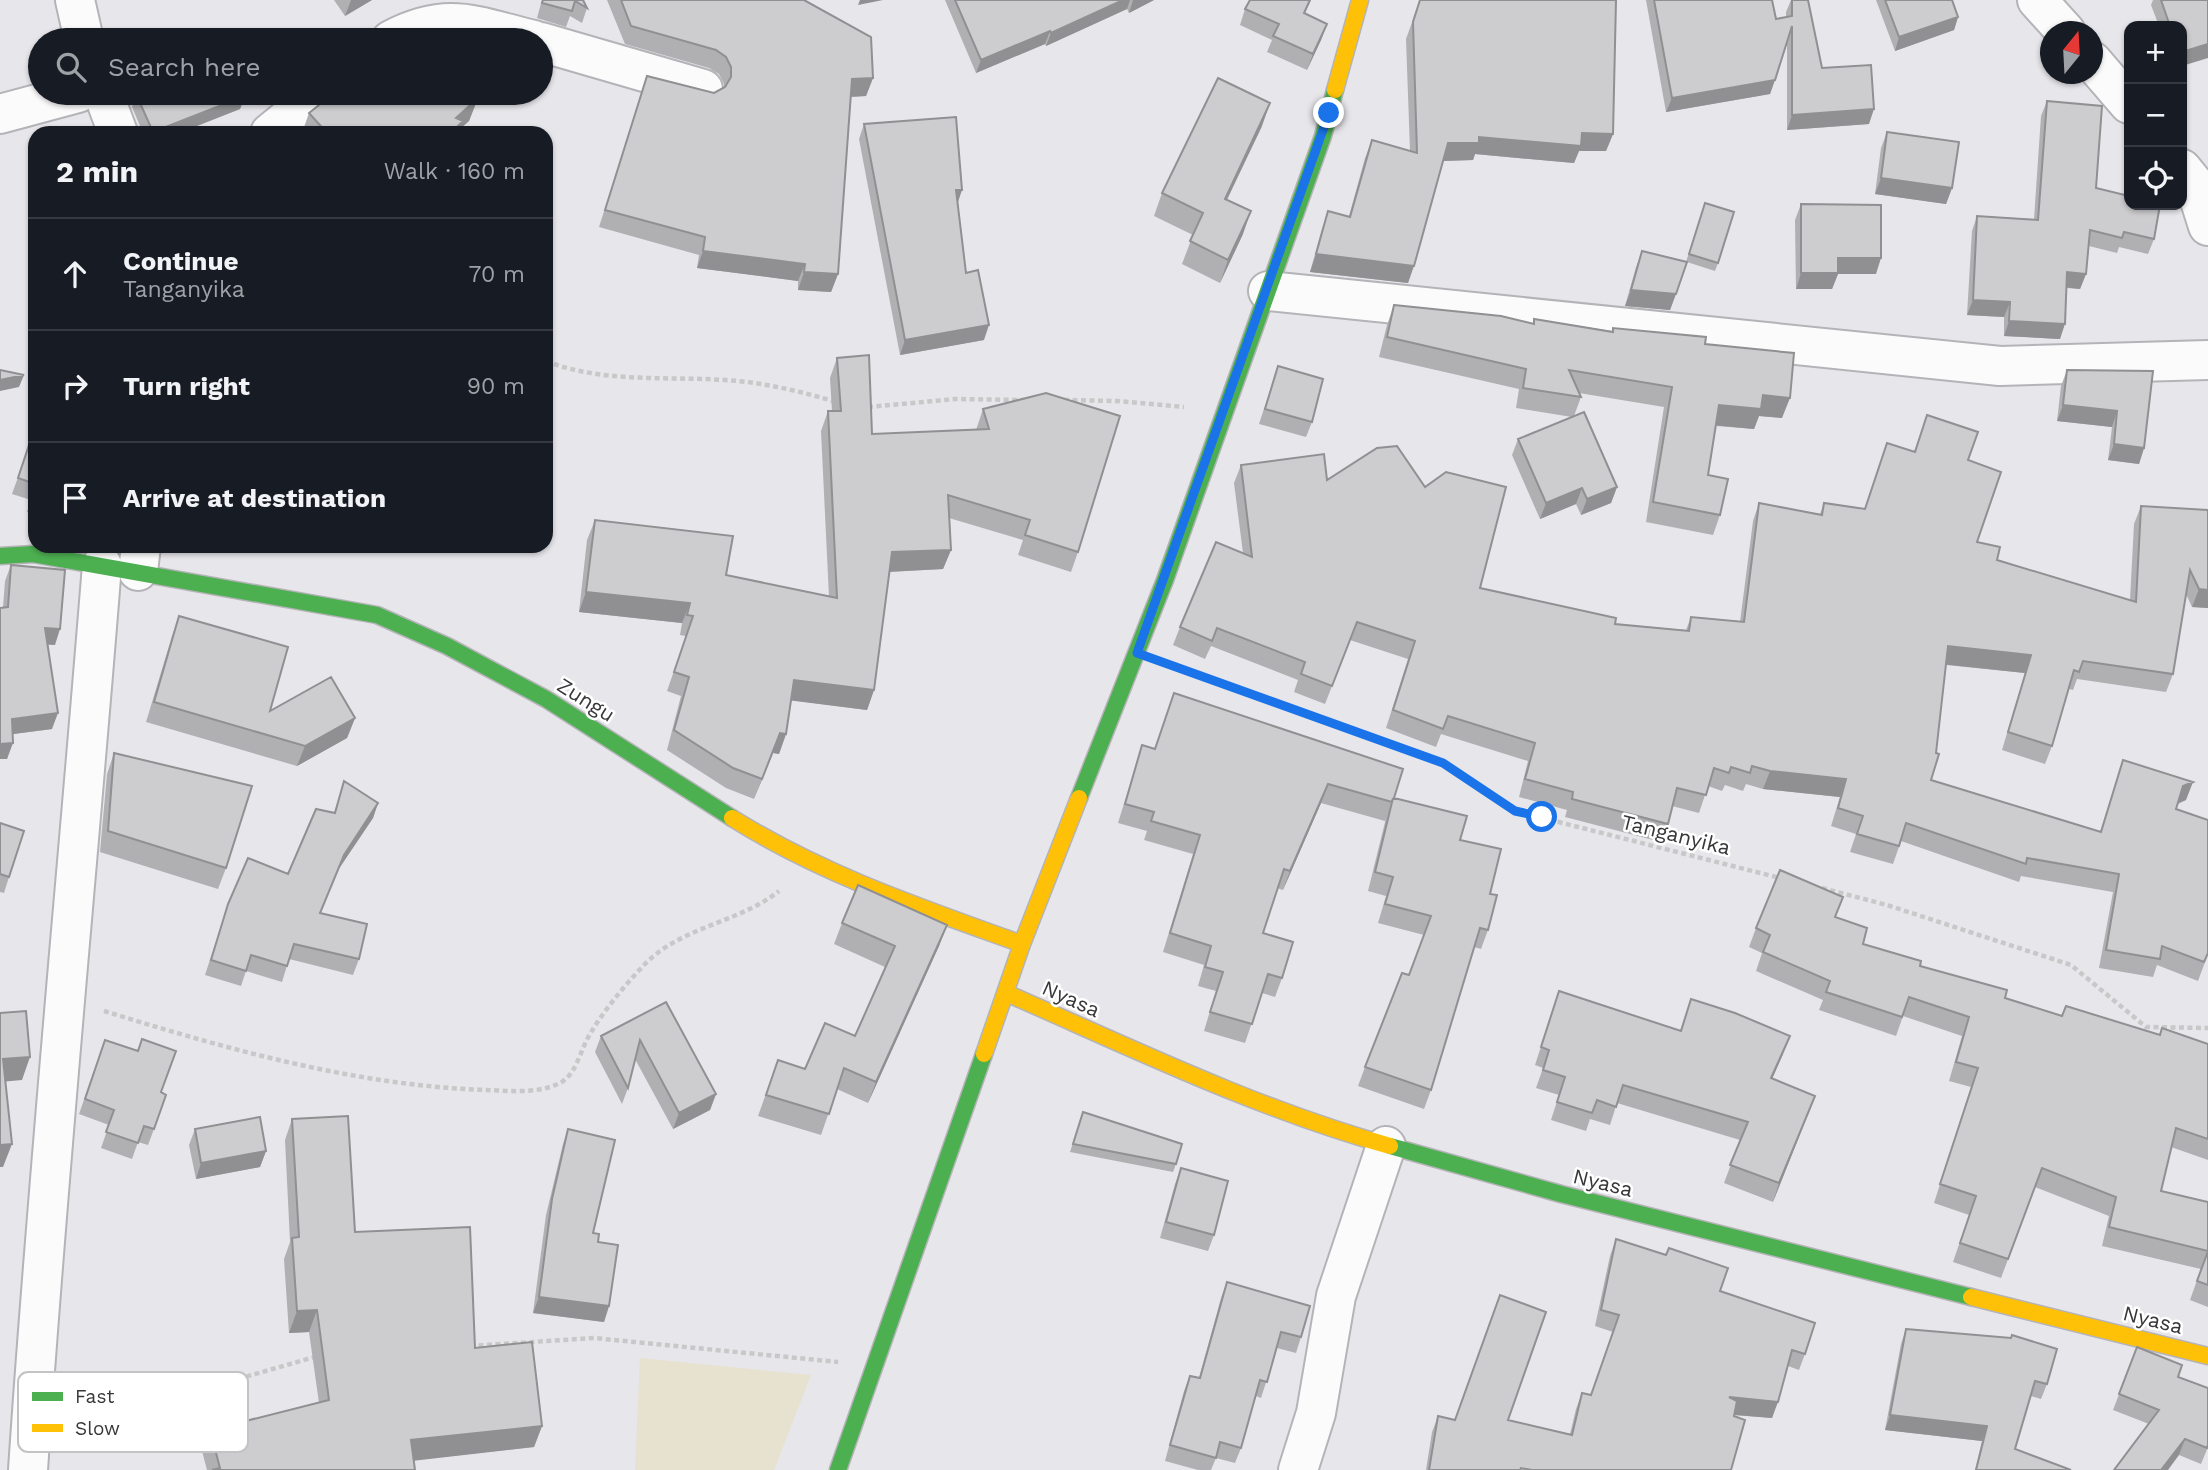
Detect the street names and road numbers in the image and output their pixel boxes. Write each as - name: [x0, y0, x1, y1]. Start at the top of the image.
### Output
- street label: Zungu: [553, 672, 620, 727]
- street label: Tanganyika: [1619, 809, 1733, 860]
- street label: Nyasa: [1038, 975, 1104, 1022]
- street label: Nyasa: [1571, 1163, 1636, 1202]
- street label: Nyasa: [2121, 1300, 2186, 1339]

